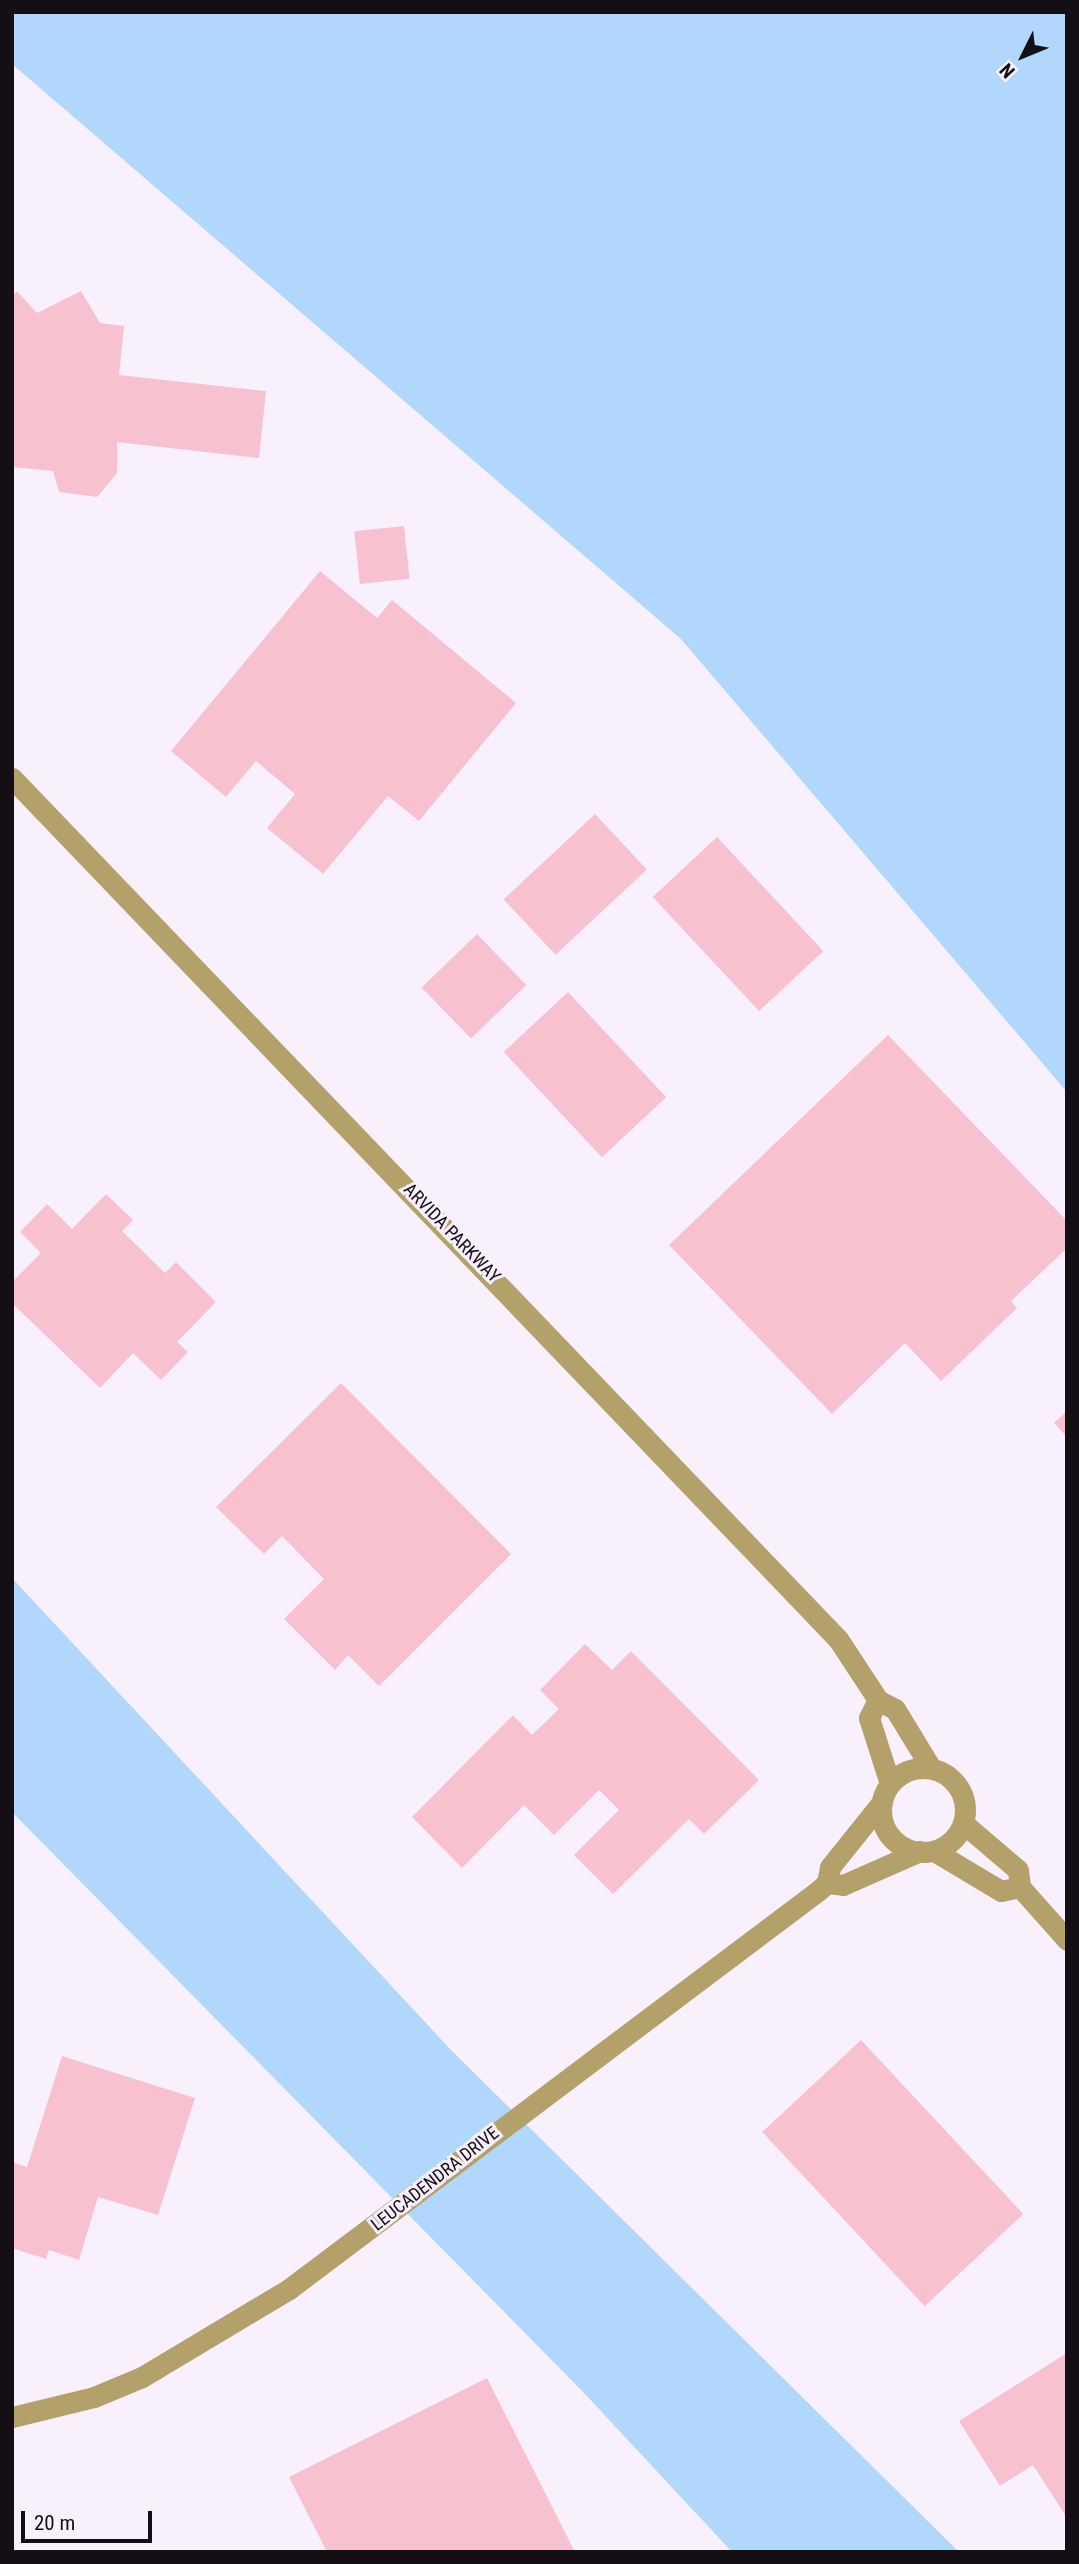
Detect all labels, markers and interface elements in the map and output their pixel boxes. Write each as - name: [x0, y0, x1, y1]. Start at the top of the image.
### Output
- north arrow: [988, 21, 1058, 91]
- text: N: [995, 59, 1020, 83]
- street label: ARVIDA PARKWAY: [399, 1179, 505, 1287]
- street label: LEUCADENDRA DRIVE: [367, 2122, 503, 2236]
- scale bar: [24, 2498, 156, 2542]
- text: 20 m: [34, 2511, 75, 2535]

